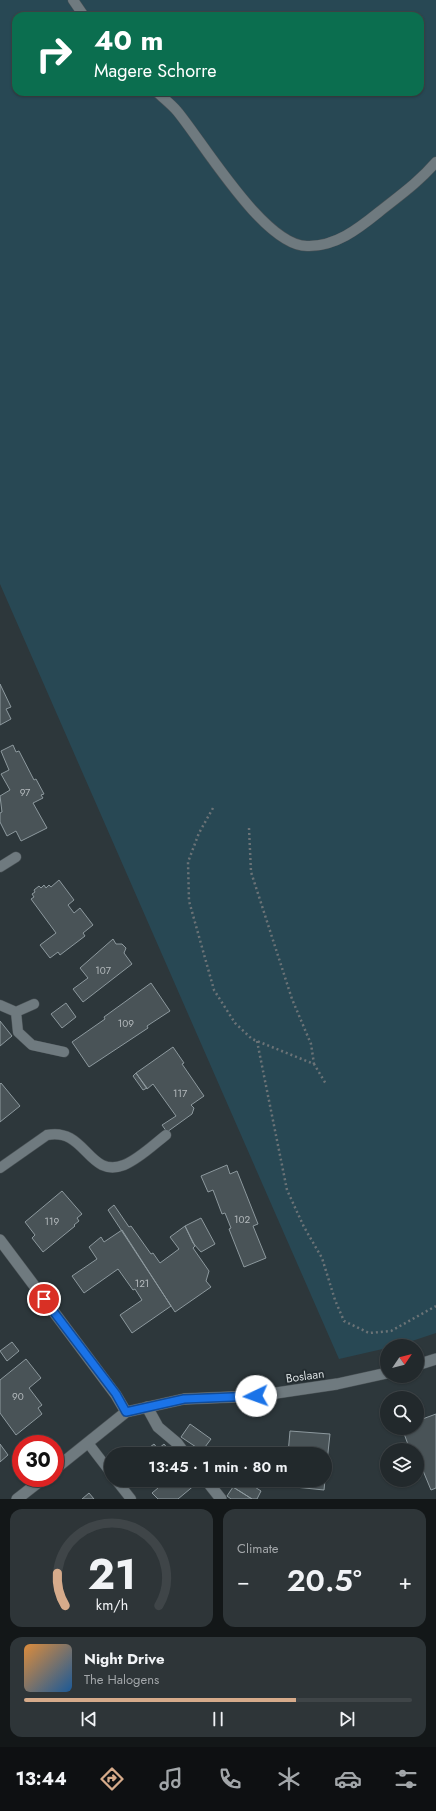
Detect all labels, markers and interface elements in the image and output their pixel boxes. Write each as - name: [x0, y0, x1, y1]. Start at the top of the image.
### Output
- text: 40 m: [94, 20, 163, 61]
- icon: right: [28, 28, 80, 80]
- text: Magere Schorre: [94, 58, 216, 84]
- house number: 97: [20, 785, 31, 800]
- house number: 107: [95, 963, 112, 978]
- house number: 109: [118, 1016, 134, 1031]
- house number: 117: [173, 1086, 188, 1101]
- house number: 102: [234, 1212, 250, 1227]
- house number: 119: [45, 1214, 60, 1229]
- house number: 121: [135, 1276, 149, 1291]
- pin: [27, 1282, 61, 1316]
- icon: arrive: [33, 1288, 55, 1310]
- north arrow: [380, 1339, 424, 1383]
- map controls: [380, 1339, 424, 1487]
- street label: Boslaan: [285, 1364, 325, 1388]
- position arrow: [235, 1375, 277, 1417]
- house number: 90: [12, 1389, 24, 1404]
- button: search: [380, 1391, 424, 1435]
- speed limit sign: 30: [12, 1435, 64, 1487]
- button: layers: [380, 1443, 424, 1487]
- text: 13:45 · 1 min · 80 m: [148, 1456, 288, 1478]
- text: Climate: [237, 1539, 278, 1558]
- text: 21: [87, 1544, 136, 1605]
- text: 20.5°: [287, 1559, 362, 1602]
- text: −: [237, 1565, 250, 1597]
- text: +: [398, 1565, 412, 1597]
- text: km/h: [95, 1595, 128, 1615]
- text: Night Drive: [84, 1648, 165, 1670]
- text: The Halogens: [84, 1670, 159, 1689]
- icon: previous: [78, 1708, 100, 1730]
- icon: pause: [207, 1708, 229, 1730]
- icon: next: [336, 1708, 358, 1730]
- icon: directions: [98, 1765, 126, 1793]
- icon: music: [157, 1765, 185, 1793]
- icon: phone: [216, 1765, 244, 1793]
- icon: climate: [275, 1765, 303, 1793]
- icon: car: [334, 1765, 362, 1793]
- icon: filters: [392, 1765, 420, 1793]
- text: 13:44: [15, 1766, 67, 1792]

